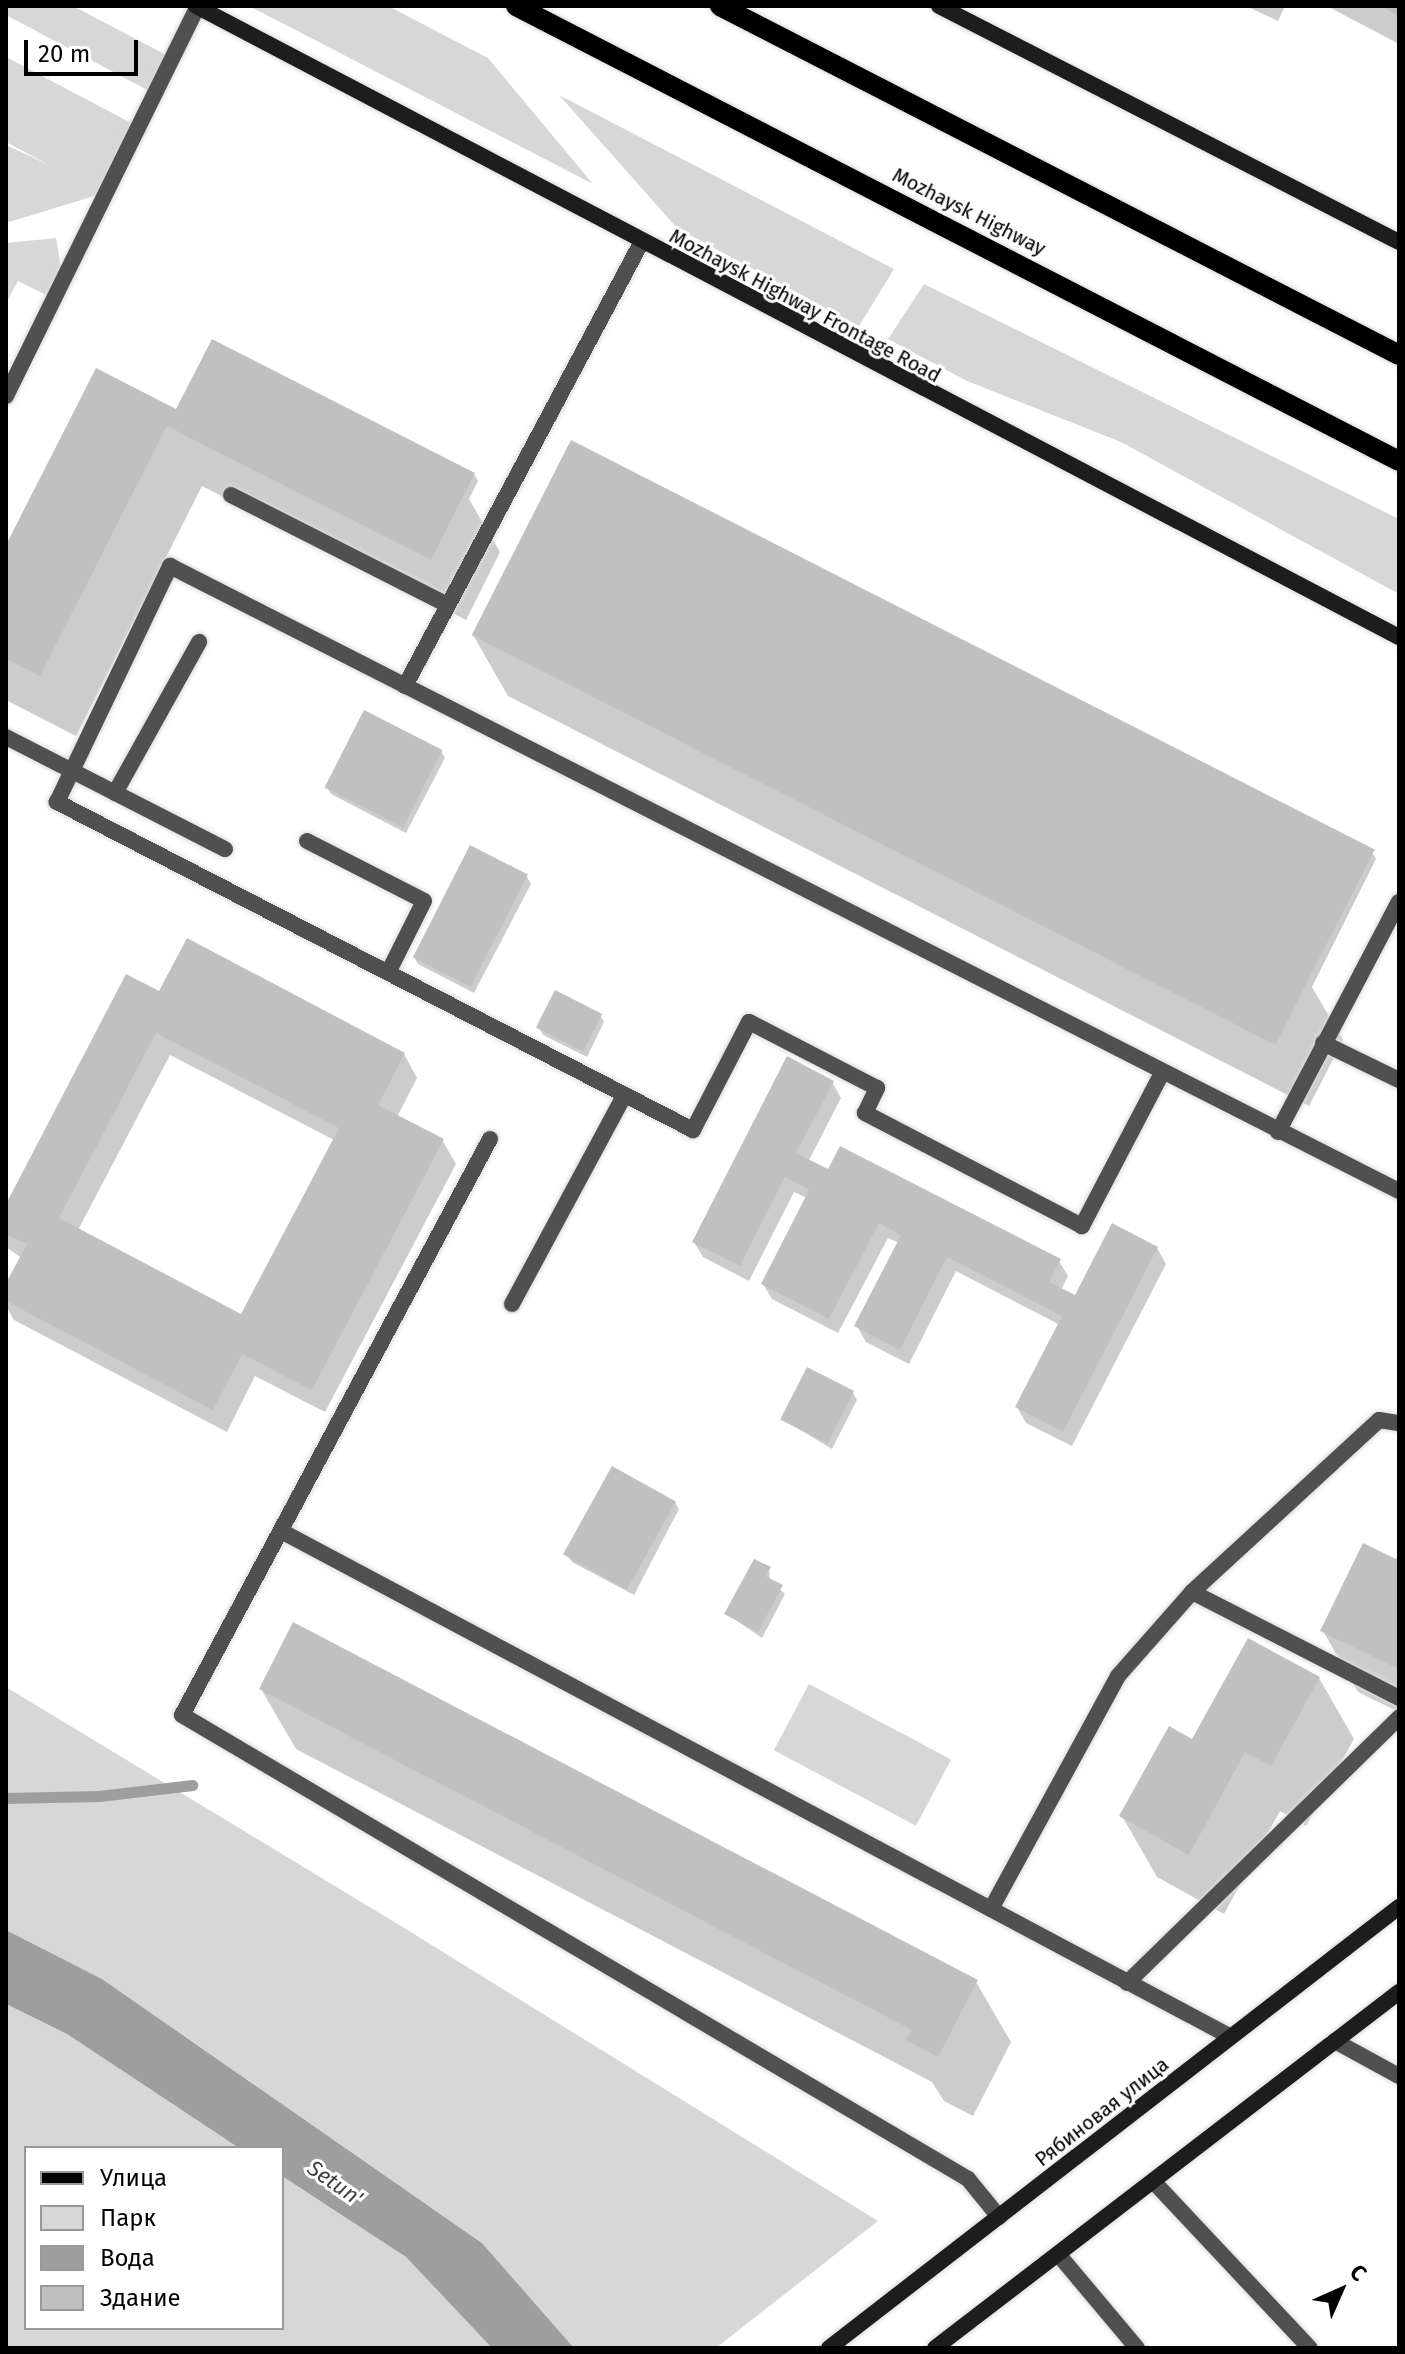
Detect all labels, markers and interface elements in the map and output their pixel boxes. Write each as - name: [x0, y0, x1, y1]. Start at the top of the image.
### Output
- scale bar: [28, 24, 142, 74]
- text: 20 m: [38, 40, 90, 68]
- street label: Mozhaysk Highway: [888, 163, 1050, 261]
- street label: Mozhaysk Highway Frontage Road: [665, 224, 945, 388]
- street label: Рябиновая улица: [1030, 2052, 1174, 2172]
- legend: [24, 2146, 284, 2330]
- water label: Setun': [302, 2155, 368, 2211]
- text: Улица: [100, 2164, 167, 2192]
- text: Парк: [100, 2204, 156, 2232]
- text: Вода: [100, 2244, 155, 2272]
- north arrow: [1301, 2250, 1381, 2330]
- text: С: [1344, 2259, 1372, 2287]
- text: Здание: [100, 2284, 181, 2312]

